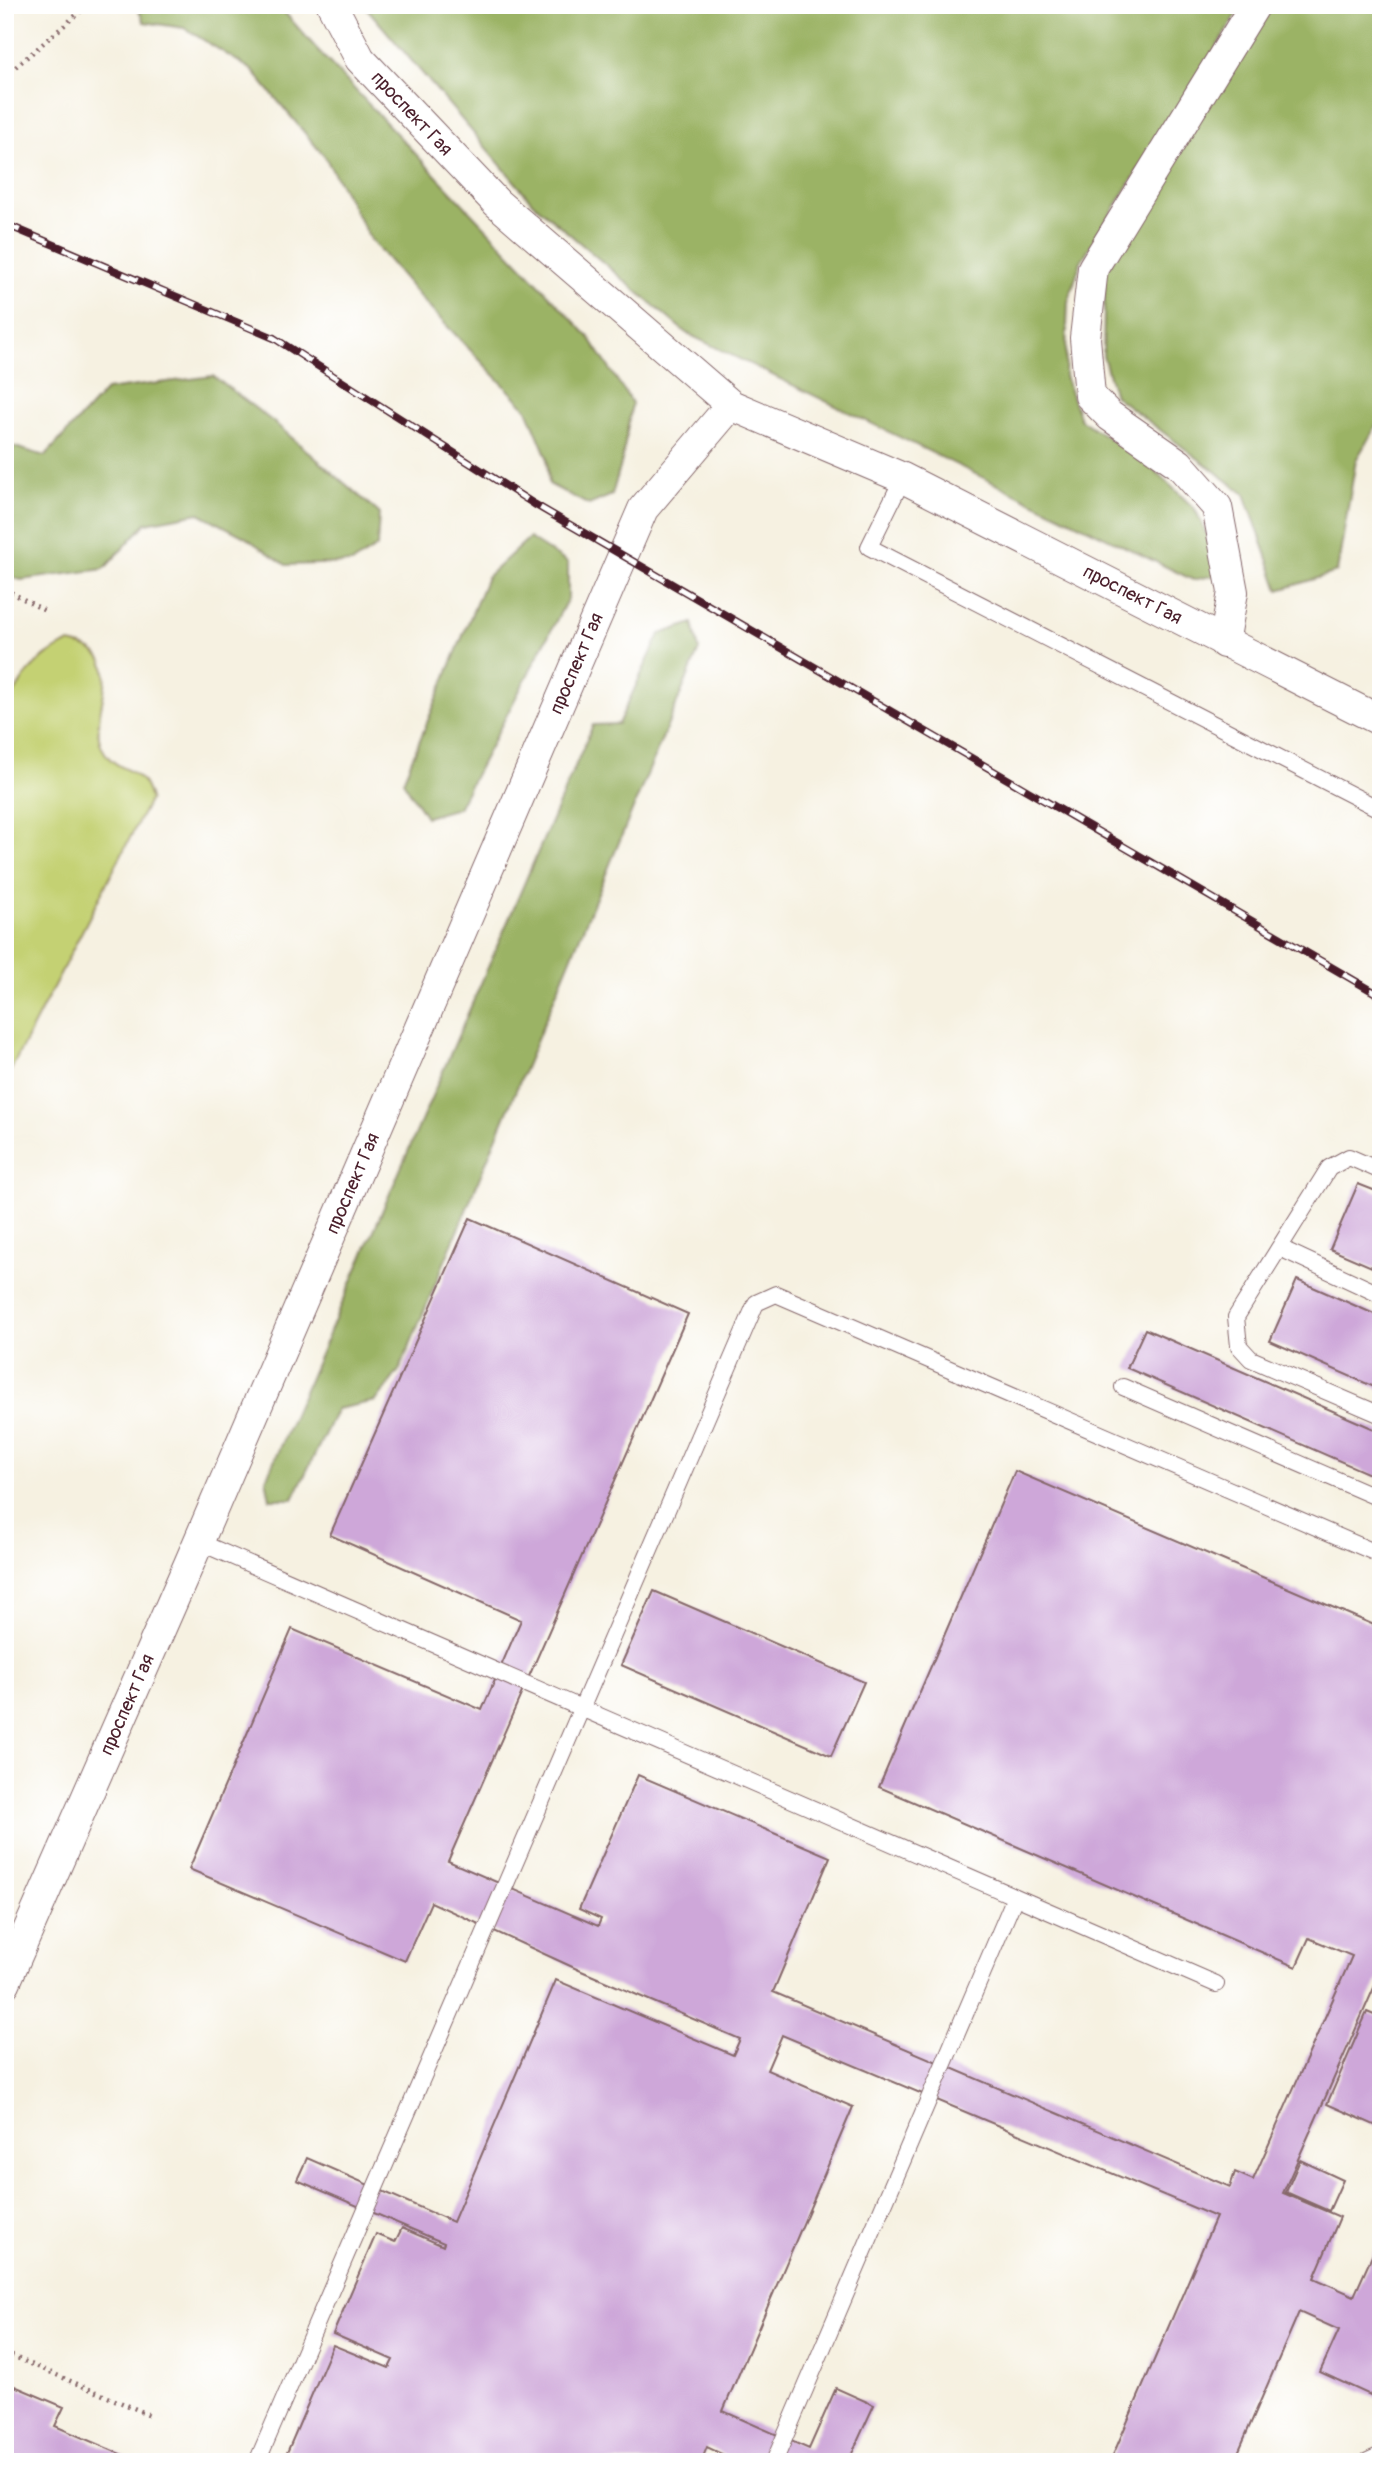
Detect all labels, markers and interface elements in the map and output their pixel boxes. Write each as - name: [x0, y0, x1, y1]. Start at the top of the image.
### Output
- street label: проспект Гая: [366, 66, 458, 161]
- street label: проспект Гая: [1079, 560, 1186, 630]
- street label: проспект Гая: [544, 609, 609, 718]
- street label: проспект Гая: [320, 1129, 385, 1238]
- street label: проспект Гая: [95, 1650, 160, 1759]

